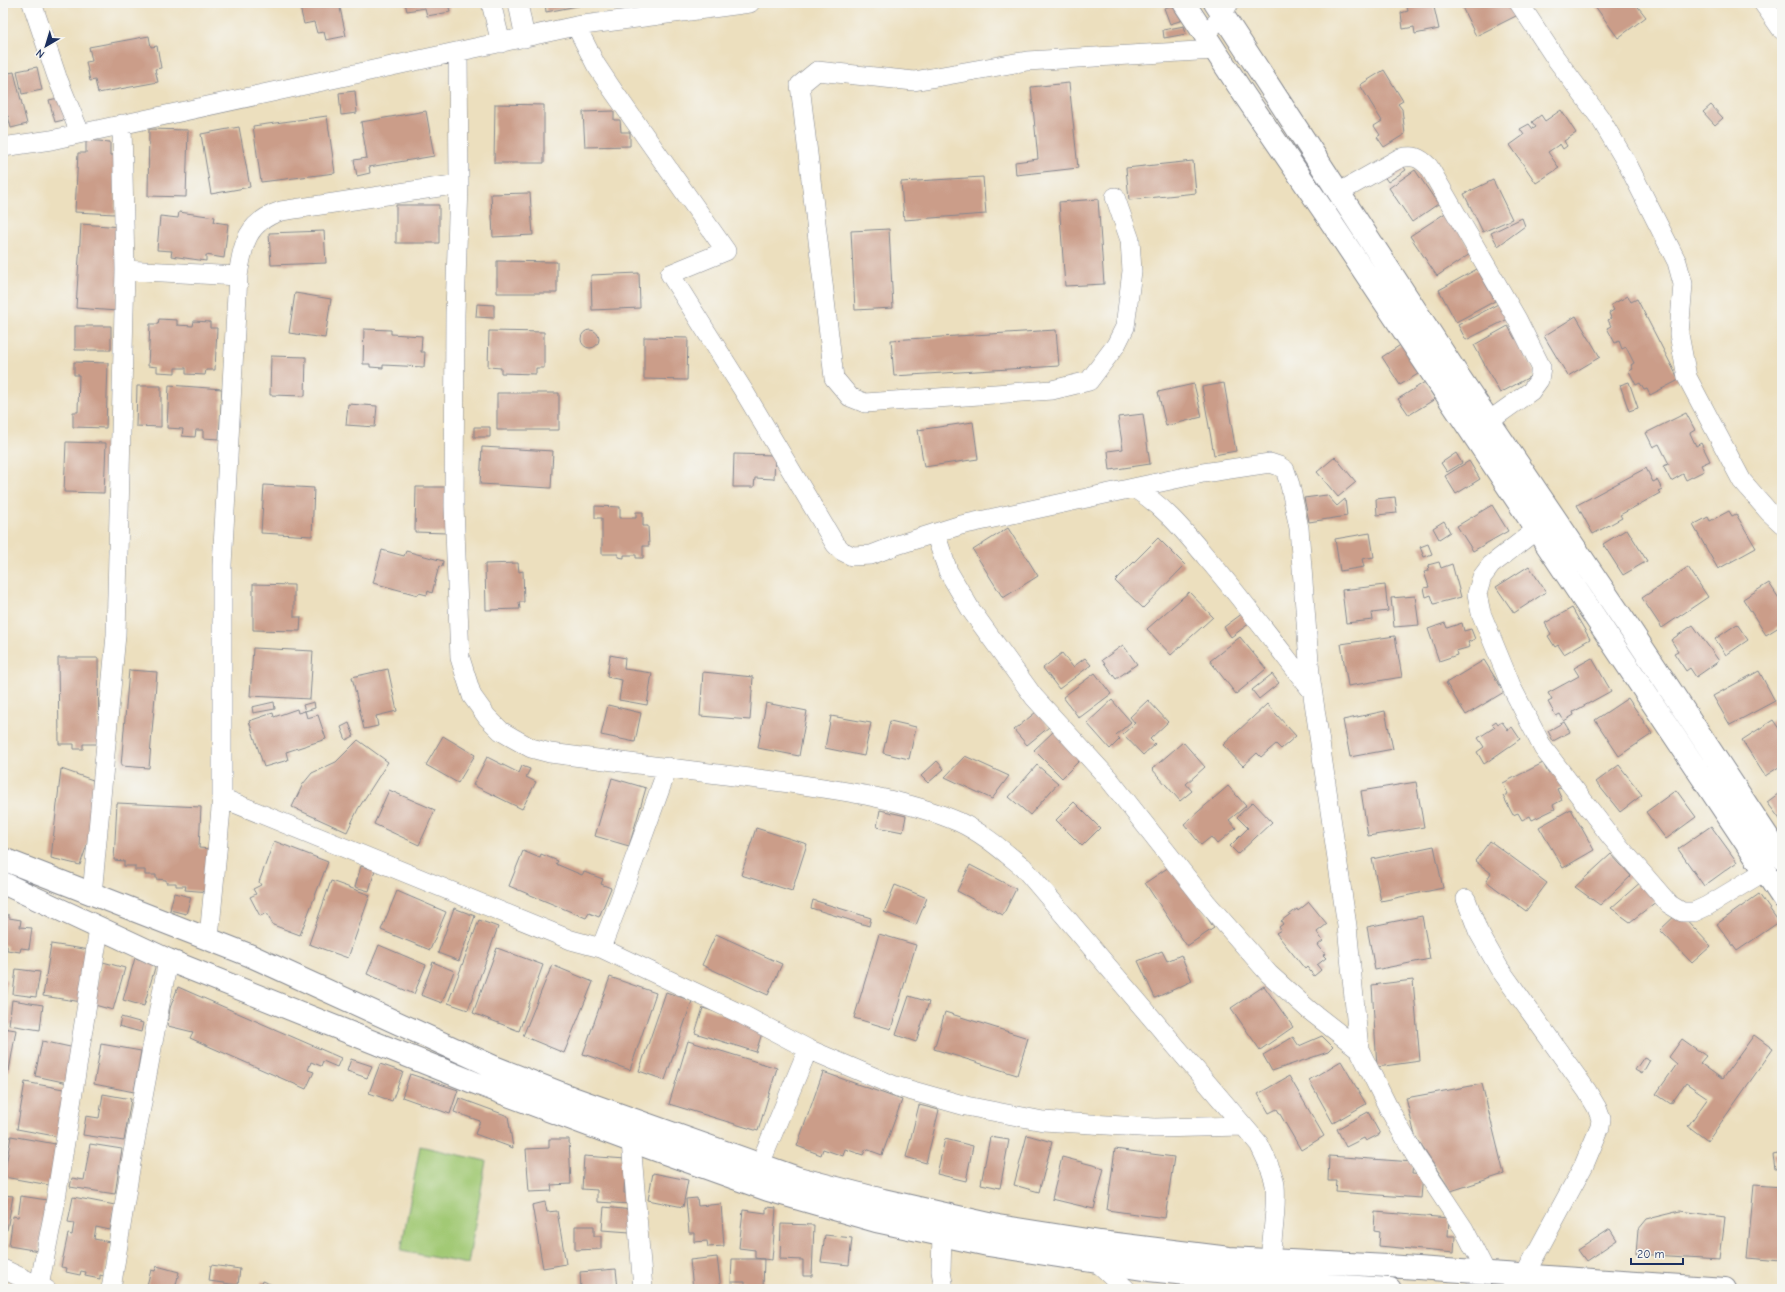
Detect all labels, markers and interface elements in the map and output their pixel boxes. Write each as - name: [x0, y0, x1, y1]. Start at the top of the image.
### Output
- north arrow: [26, 26, 66, 66]
- text: N: [33, 46, 47, 61]
- scale bar: [1631, 1240, 1683, 1266]
- text: 20 m: [1637, 1247, 1665, 1261]

